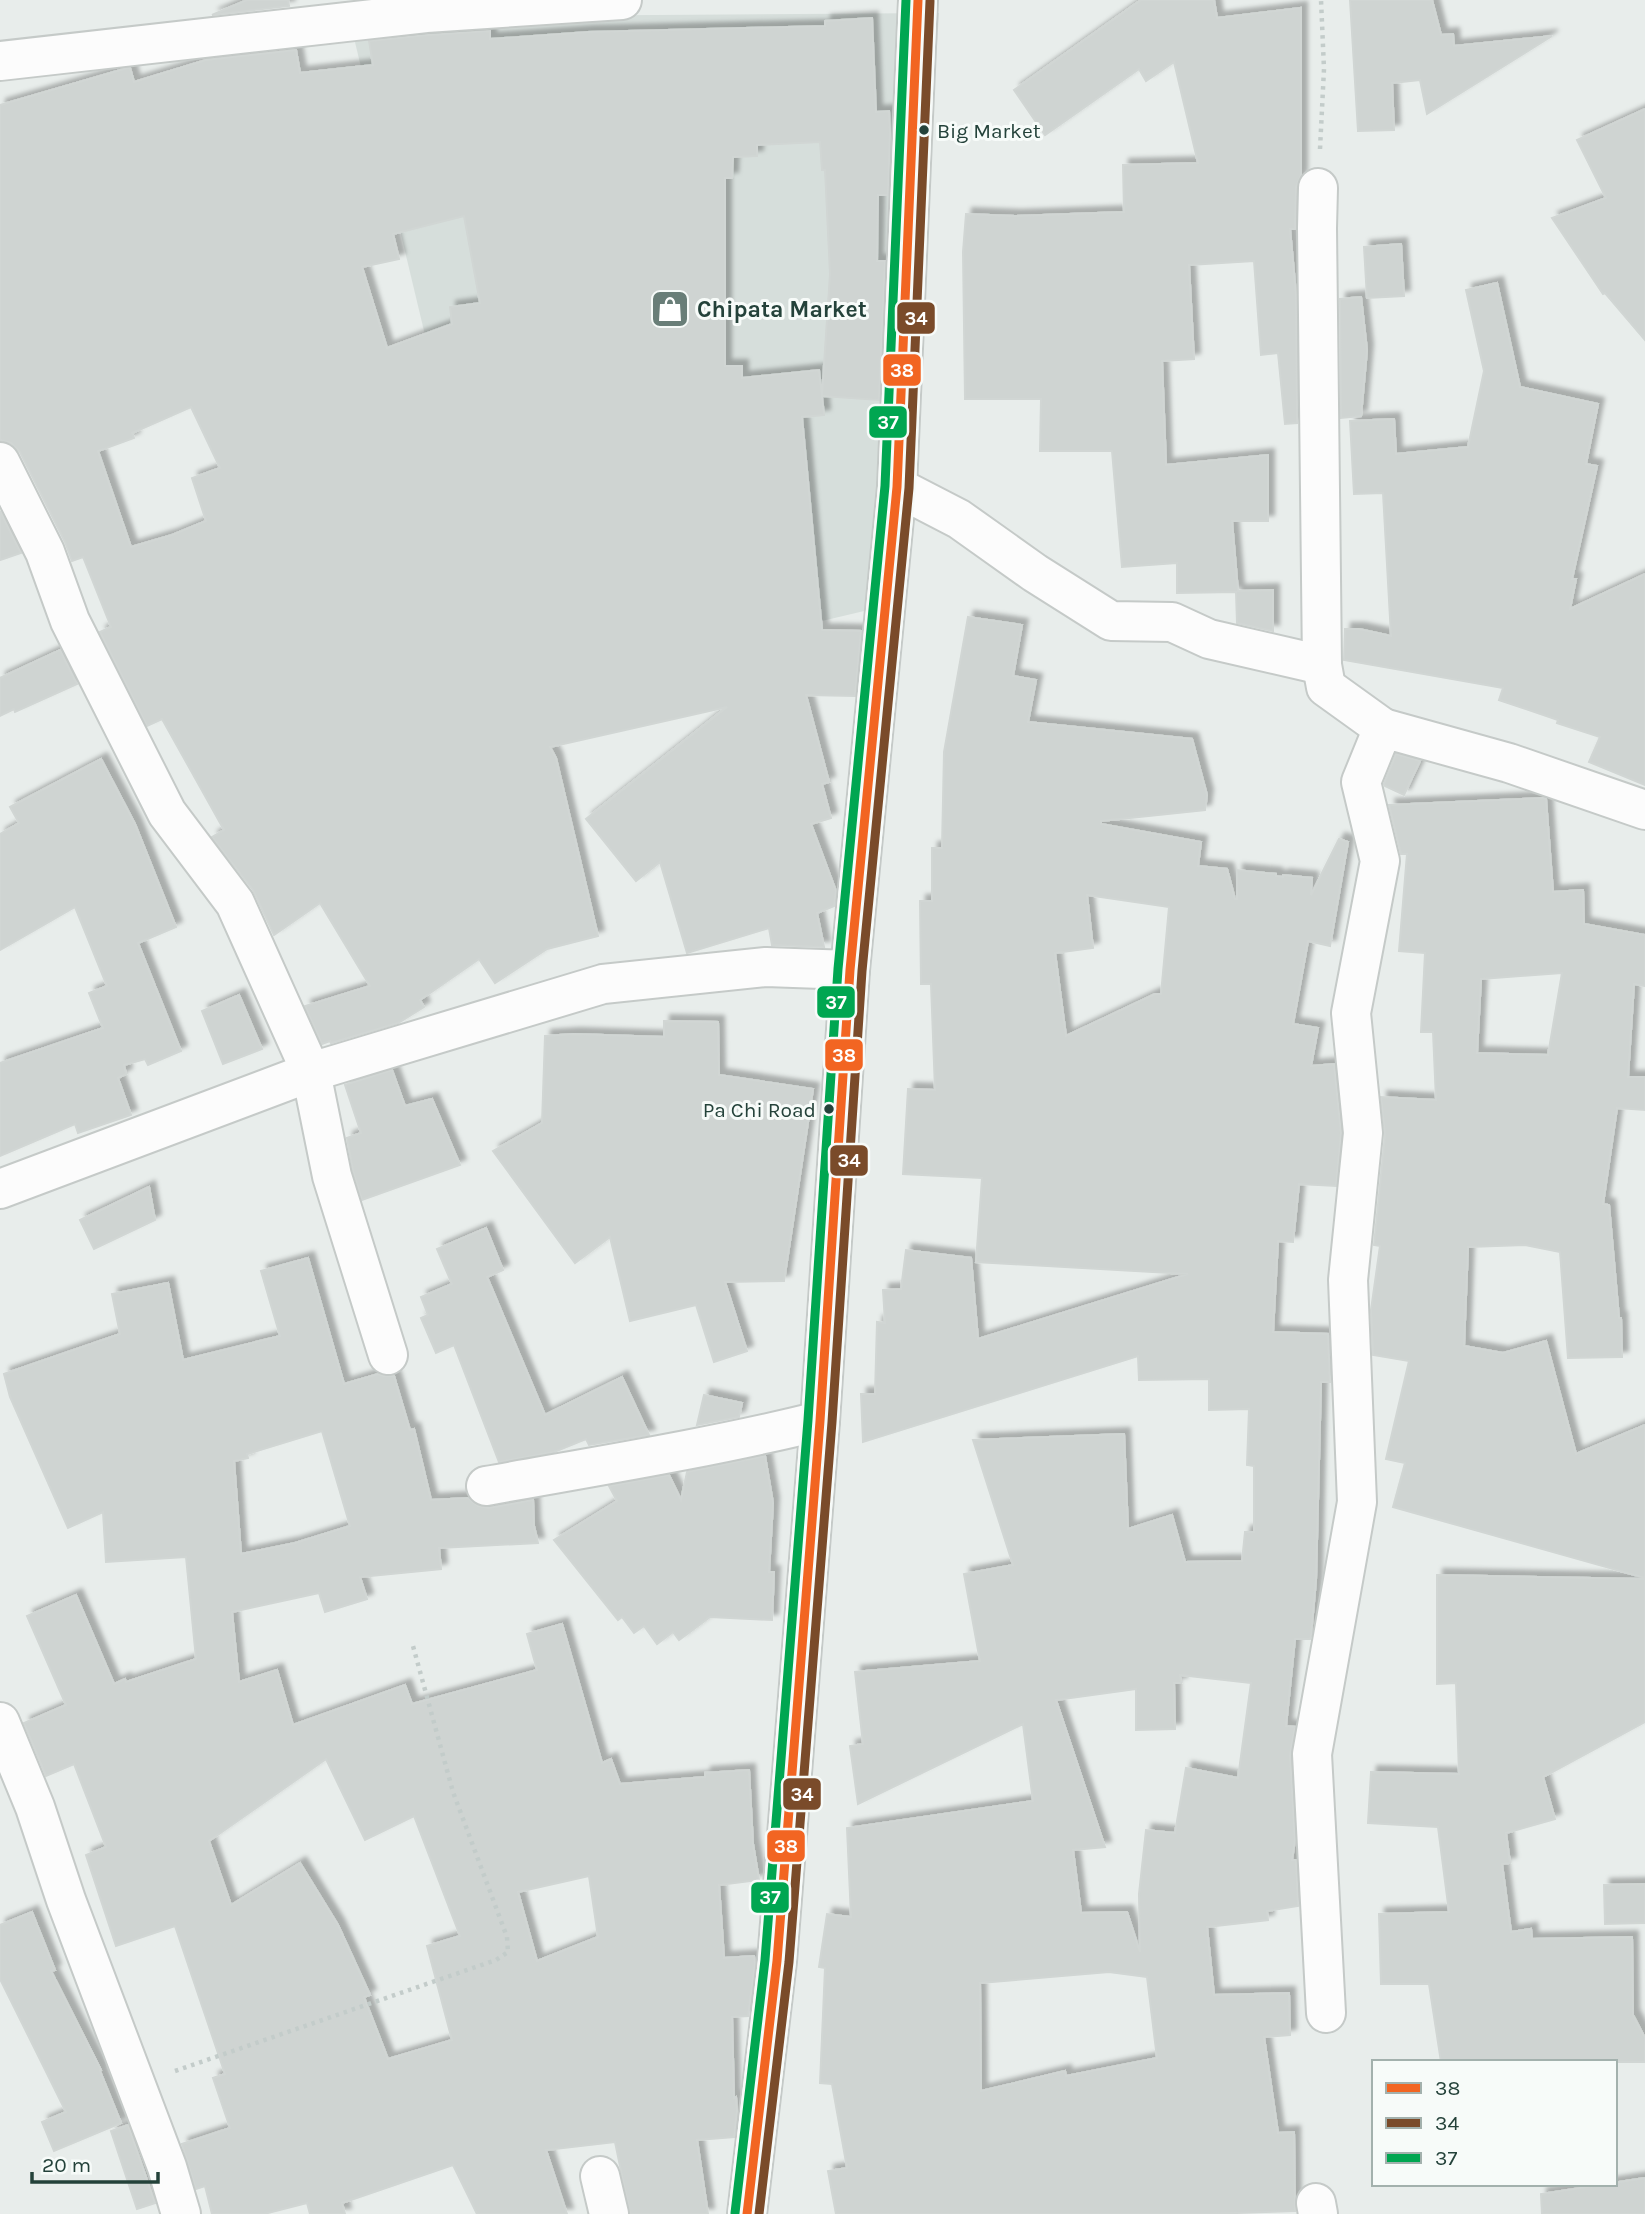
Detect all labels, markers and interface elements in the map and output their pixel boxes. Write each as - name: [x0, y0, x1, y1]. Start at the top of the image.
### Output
- place label: Big Market: [937, 119, 1041, 143]
- marker: Big Market: [917, 123, 931, 137]
- shop icon: Chipata Market: [649, 288, 691, 330]
- place label: Chipata Market: [697, 296, 867, 323]
- line badge: 34: [896, 301, 936, 335]
- text: 34: [904, 308, 928, 330]
- line badge: 38: [882, 353, 922, 387]
- text: 38: [890, 360, 914, 382]
- line badge: 37: [868, 405, 908, 439]
- text: 37: [877, 412, 899, 434]
- line badge: 37: [816, 985, 856, 1019]
- text: 37: [825, 992, 847, 1014]
- line badge: 38: [824, 1038, 864, 1072]
- text: 38: [832, 1045, 856, 1067]
- place label: Pa Chi Road: [703, 1098, 816, 1122]
- marker: Pa Chi Road: [822, 1102, 836, 1116]
- line badge: 34: [829, 1144, 869, 1177]
- text: 34: [837, 1150, 861, 1172]
- line badge: 34: [782, 1777, 822, 1811]
- text: 34: [790, 1784, 814, 1806]
- line badge: 38: [766, 1829, 806, 1863]
- text: 38: [774, 1836, 798, 1858]
- line badge: 37: [750, 1881, 790, 1914]
- text: 37: [759, 1887, 781, 1909]
- legend: [1372, 2060, 1617, 2186]
- text: 38: [1435, 2076, 1460, 2100]
- text: 34: [1435, 2111, 1459, 2135]
- scale bar: [32, 2140, 158, 2184]
- text: 37: [1435, 2146, 1457, 2170]
- text: 20 m: [42, 2153, 91, 2177]

